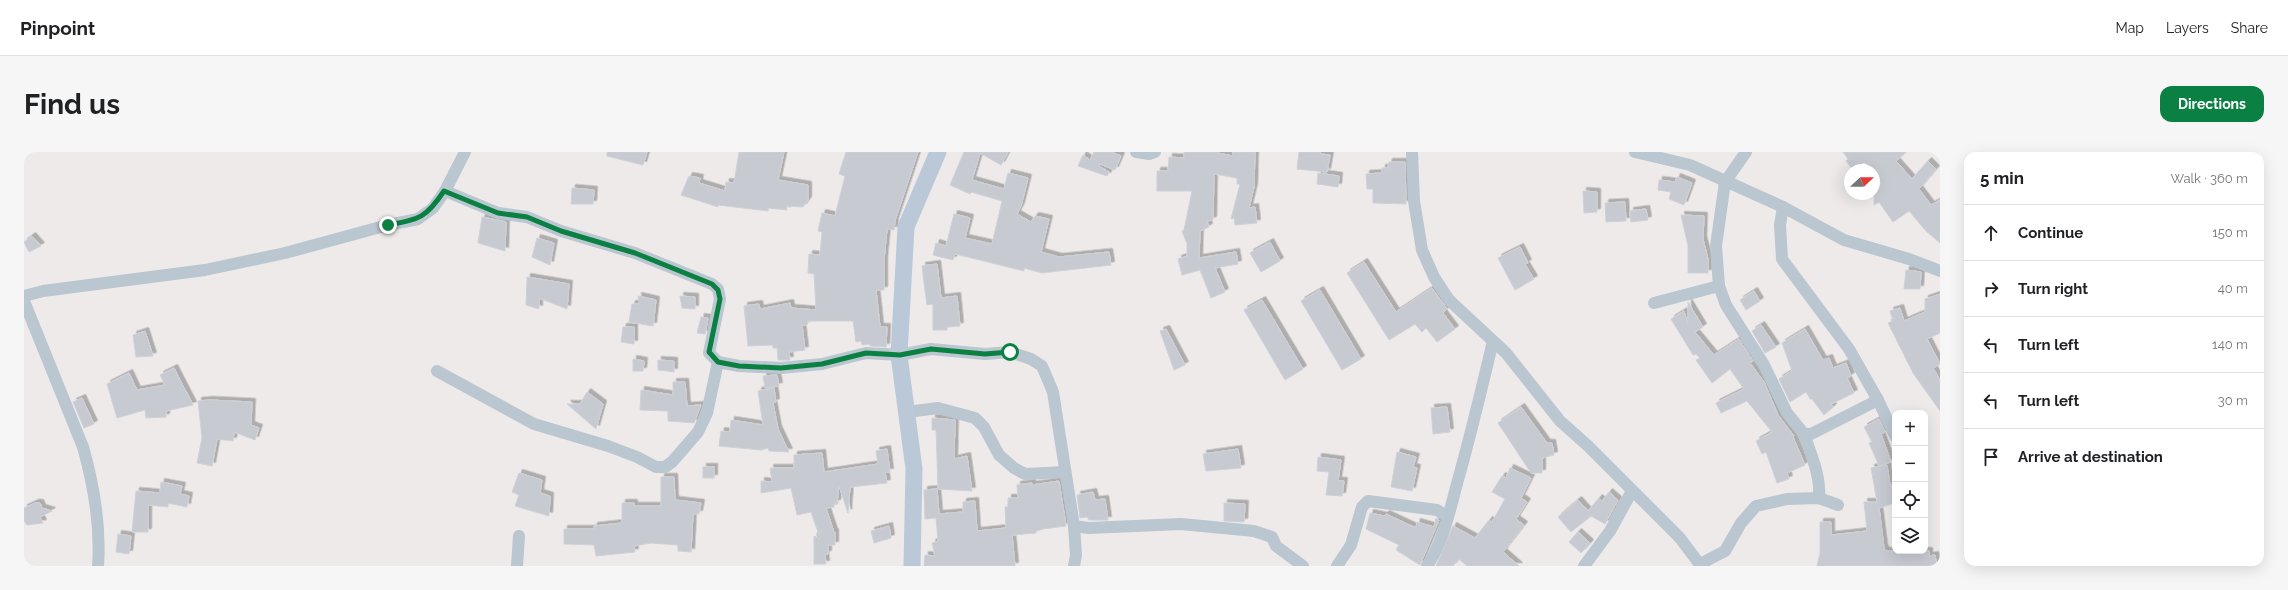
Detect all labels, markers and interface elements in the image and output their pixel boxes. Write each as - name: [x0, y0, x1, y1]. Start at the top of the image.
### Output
- text: Pinpoint: [20, 17, 95, 39]
- text: Map: [2116, 20, 2144, 36]
- text: Layers: [2166, 20, 2209, 36]
- text: Share: [2231, 20, 2268, 36]
- button: Directions: [2160, 86, 2264, 122]
- text: Find us: [24, 88, 120, 121]
- north arrow: [1844, 164, 1880, 200]
- text: 5 min: [1980, 168, 2024, 188]
- text: Walk · 360 m: [2170, 171, 2248, 186]
- route end: [379, 216, 397, 234]
- icon: ahead: [1980, 222, 2002, 244]
- text: Continue: [2018, 224, 2083, 242]
- text: 150 m: [2212, 225, 2248, 240]
- icon: right: [1980, 278, 2002, 300]
- text: Turn right: [2018, 280, 2088, 298]
- text: 40 m: [2218, 281, 2248, 296]
- icon: left: [1980, 334, 2002, 356]
- text: Turn left: [2018, 336, 2079, 354]
- text: 140 m: [2212, 337, 2248, 352]
- route start: [1001, 343, 1019, 361]
- icon: left: [1980, 390, 2002, 412]
- text: Turn left: [2018, 392, 2079, 410]
- text: 30 m: [2218, 393, 2248, 408]
- map controls: [1892, 410, 1928, 554]
- button: +: [1892, 410, 1928, 446]
- button: −: [1892, 446, 1928, 482]
- icon: arrive: [1980, 446, 2002, 468]
- text: Arrive at destination: [2018, 448, 2163, 466]
- button: locate: [1892, 482, 1928, 518]
- button: layers: [1892, 518, 1928, 554]

